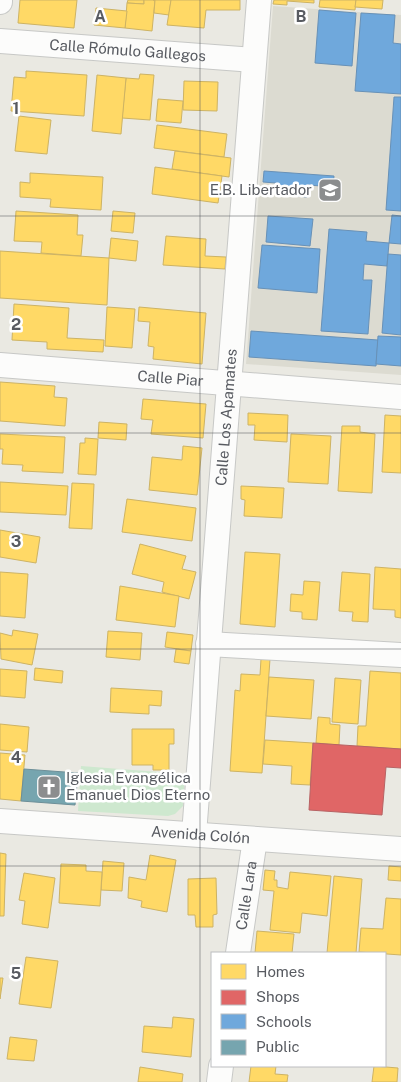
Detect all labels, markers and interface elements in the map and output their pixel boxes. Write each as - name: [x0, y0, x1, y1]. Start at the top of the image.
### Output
- text: A: [94, 7, 106, 26]
- text: B: [296, 7, 307, 26]
- street label: Calle Rómulo Gallegos: [49, 36, 207, 64]
- text: 1: [13, 99, 19, 118]
- school or university icon: E.B. Libertador: [317, 177, 343, 203]
- place label: E.B. Libertador: [210, 181, 312, 198]
- text: 2: [11, 315, 21, 334]
- street label: Calle Los Apamates: [212, 348, 240, 486]
- street label: Calle Piar: [137, 367, 204, 389]
- text: 3: [11, 532, 21, 551]
- text: 4: [11, 748, 22, 767]
- place label: Iglesia Evangélica Emanuel Dios Eterno: [66, 769, 210, 803]
- church icon: Iglesia Evangélica Emanuel Dios Eterno: [36, 774, 62, 800]
- street label: Avenida Colón: [151, 823, 251, 846]
- street label: Calle Lara: [233, 860, 260, 931]
- legend: [211, 952, 386, 1067]
- text: Homes: [256, 963, 305, 980]
- text: 5: [11, 964, 22, 983]
- text: Shops: [256, 988, 300, 1005]
- text: Schools: [256, 1013, 312, 1030]
- text: Public: [256, 1038, 300, 1055]

